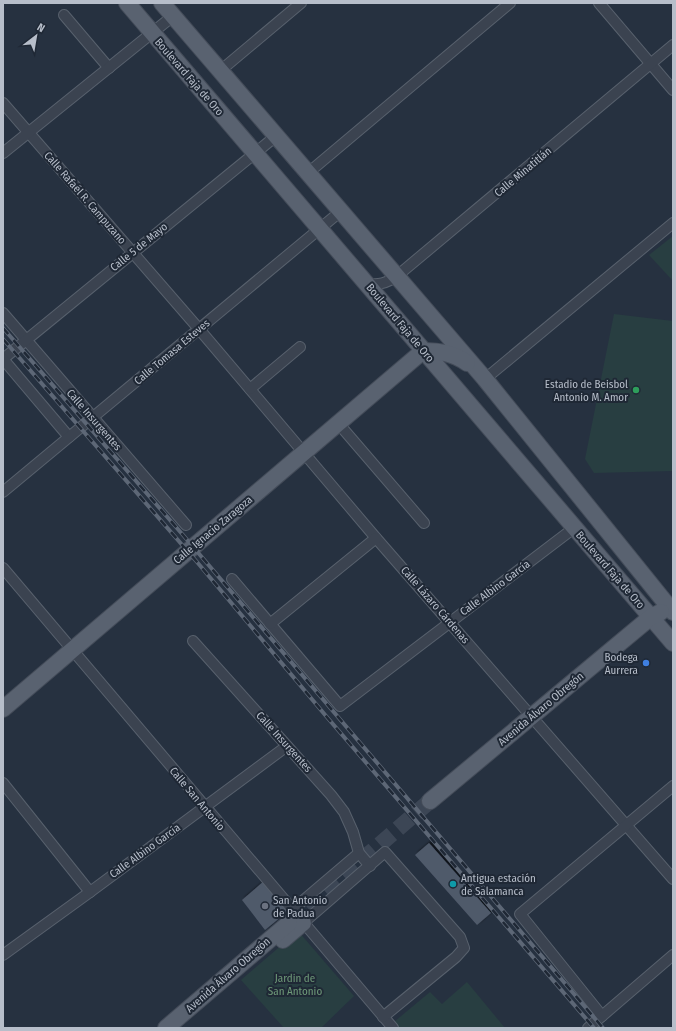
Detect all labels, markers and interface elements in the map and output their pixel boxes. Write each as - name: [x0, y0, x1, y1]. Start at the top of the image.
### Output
- north arrow: [16, 16, 56, 56]
- text: N: [35, 21, 47, 35]
- street label: Boulevard Faja de Oro: [152, 36, 226, 119]
- street label: Calle Minatitlán: [492, 144, 554, 200]
- street label: Calle Rafaél R. Campuzano: [41, 149, 129, 247]
- street label: Calle 5 de Mayo: [108, 220, 170, 274]
- street label: Boulevard Faja de Oro: [363, 281, 437, 365]
- street label: Calle Tomasa Esteves: [132, 316, 213, 387]
- place label: Estadio de Beisbol Antonio M. Amor: [545, 378, 628, 404]
- marker: Estadio de Beisbol Antonio M. Amor: [631, 385, 641, 395]
- street label: Calle Insurgentes: [64, 387, 124, 454]
- street label: Calle Ignacio Zaragoza: [171, 493, 255, 567]
- street label: Boulevard Faja de Oro: [573, 529, 647, 612]
- street label: Calle Albino García: [458, 557, 532, 619]
- street label: Calle Lázaro Cárdenas: [398, 564, 472, 646]
- place label: Bodega Aurrera: [605, 651, 638, 677]
- marker: Bodega Aurrera: [641, 658, 651, 668]
- street label: Avenida Álvaro Obregón: [495, 669, 586, 749]
- street label: Calle Insurgentes: [253, 709, 315, 775]
- street label: Calle San Antonio: [167, 765, 227, 834]
- street label: Calle Albino García: [107, 821, 183, 881]
- place label: Antigua estación de Salamanca: [461, 872, 536, 898]
- marker: Antigua estación de Salamanca: [448, 879, 458, 889]
- place label: San Antonio de Padua: [273, 894, 328, 920]
- marker: San Antonio de Padua: [260, 901, 270, 911]
- street label: Avenida Álvaro Obregón: [183, 934, 273, 1015]
- park label: Jardin de San Antonio: [268, 972, 322, 998]

